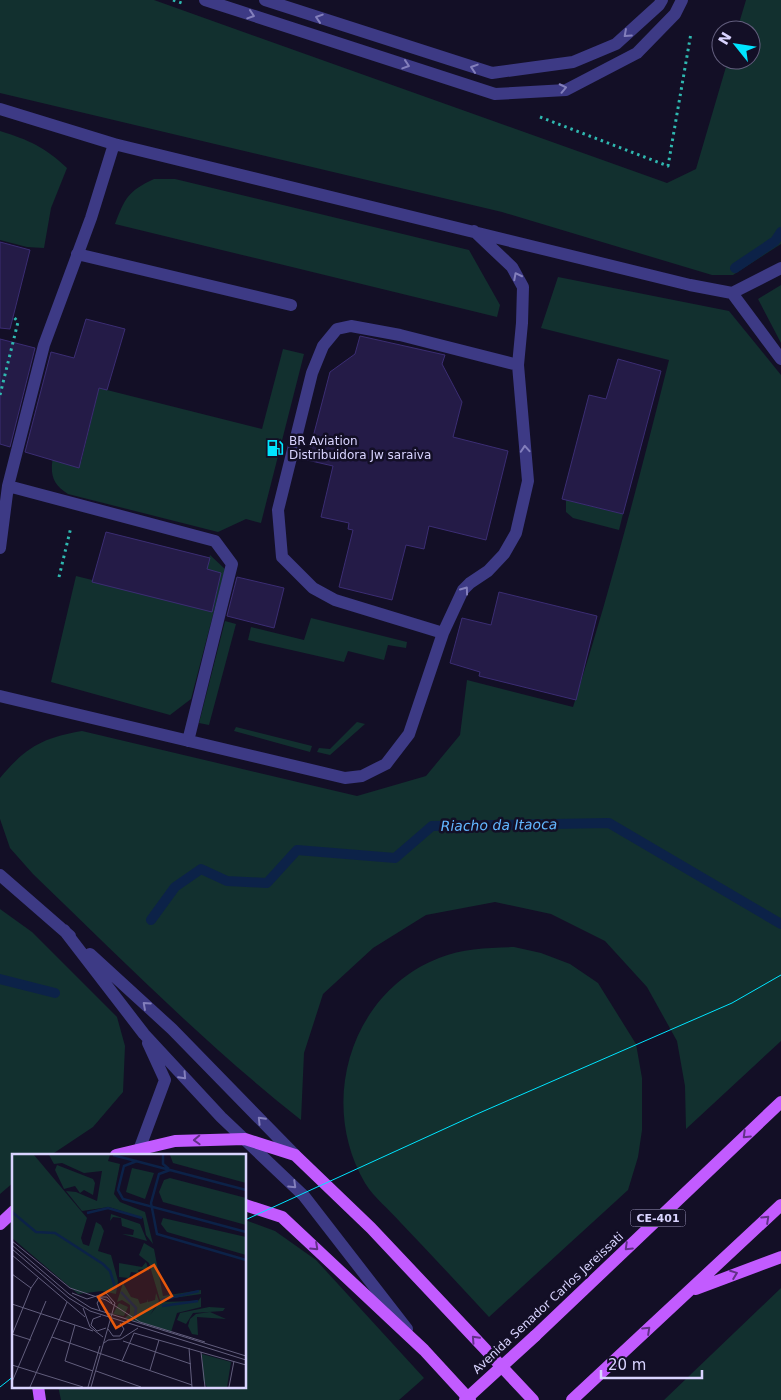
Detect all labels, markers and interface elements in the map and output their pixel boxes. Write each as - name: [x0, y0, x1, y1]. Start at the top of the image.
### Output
- one-way arrow: [246, 10, 255, 20]
- one-way arrow: [316, 13, 324, 23]
- north arrow: [711, 20, 761, 70]
- one-way arrow: [624, 28, 633, 37]
- text: N: [715, 29, 735, 48]
- one-way arrow: [401, 60, 409, 70]
- one-way arrow: [470, 63, 479, 73]
- one-way arrow: [559, 84, 568, 94]
- one-way arrow: [513, 272, 523, 281]
- place label: BR Aviation Distribuidora Jw saraiva: [289, 434, 431, 462]
- fuel station icon: BR Aviation Distribuidora Jw saraiva: [265, 438, 285, 458]
- one-way arrow: [520, 445, 531, 453]
- one-way arrow: [459, 586, 468, 596]
- water label: Riacho da Itaoca: [440, 816, 558, 834]
- one-way arrow: [143, 1002, 152, 1011]
- one-way arrow: [177, 1071, 186, 1080]
- one-way arrow: [258, 1117, 267, 1126]
- one-way arrow: [742, 1129, 751, 1138]
- one-way arrow: [192, 1135, 200, 1146]
- inset map: [12, 1154, 246, 1388]
- one-way arrow: [287, 1179, 296, 1188]
- road number: CE-401: [630, 1210, 686, 1226]
- one-way arrow: [760, 1216, 769, 1225]
- street label: Avenida Senador Carlos Jereissati: [470, 1229, 626, 1377]
- one-way arrow: [309, 1241, 318, 1250]
- one-way arrow: [625, 1241, 634, 1250]
- one-way arrow: [729, 1270, 738, 1280]
- one-way arrow: [642, 1327, 651, 1336]
- one-way arrow: [472, 1336, 481, 1345]
- scale bar: [601, 1348, 702, 1380]
- text: 20 m: [608, 1356, 646, 1374]

